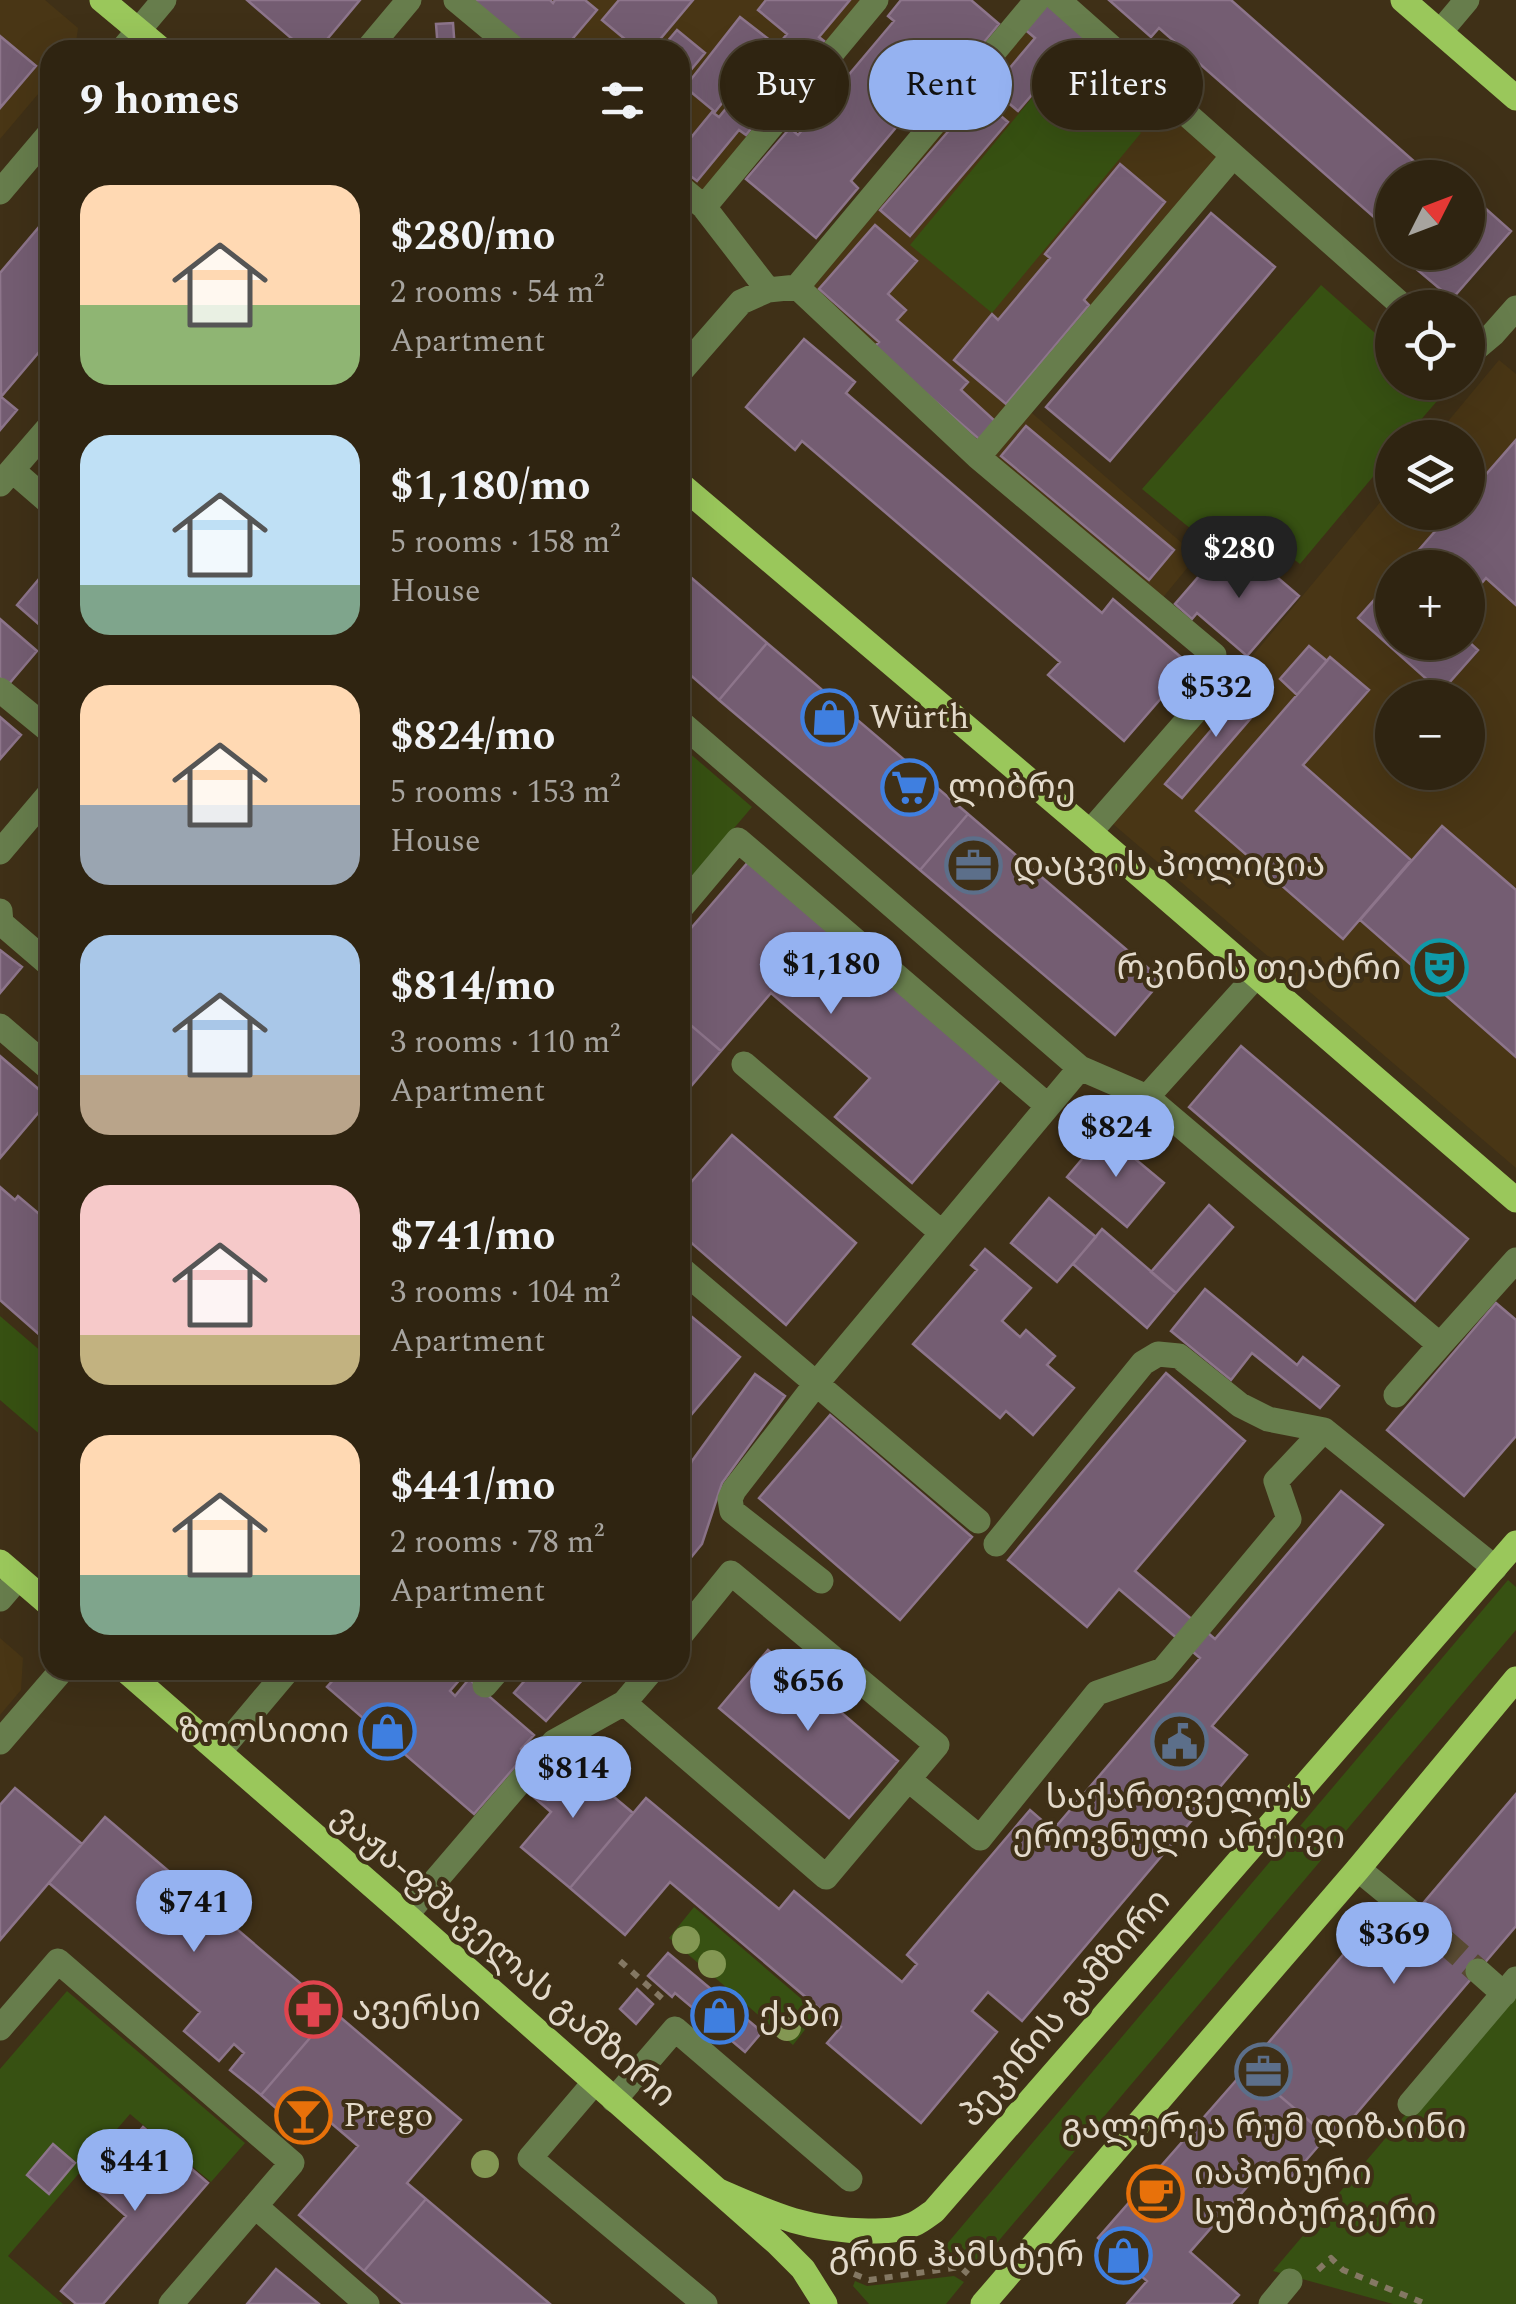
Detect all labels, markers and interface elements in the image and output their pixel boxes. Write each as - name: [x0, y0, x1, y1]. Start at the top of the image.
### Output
- chip: Buy: [720, 40, 849, 130]
- chip: Rent: [869, 40, 1012, 130]
- chip: Filters: [1032, 40, 1203, 130]
- text: 9 homes: [80, 69, 240, 132]
- icon: filters: [595, 73, 650, 128]
- north arrow: [1375, 160, 1485, 270]
- map controls: [1375, 160, 1485, 790]
- text: $280/mo: [390, 205, 556, 268]
- icon: home: [160, 225, 280, 345]
- text: 2 rooms · 54 m²: [390, 268, 604, 317]
- button: locate: [1375, 290, 1485, 400]
- text: Apartment: [390, 317, 545, 366]
- button: layers: [1375, 420, 1485, 530]
- text: $1,180/mo: [390, 455, 590, 518]
- icon: home: [160, 475, 280, 595]
- pin: $280: [1180, 516, 1298, 601]
- text: 5 rooms · 158 m²: [390, 518, 620, 567]
- text: $280: [1203, 524, 1275, 573]
- button: +: [1375, 550, 1485, 660]
- text: House: [390, 567, 480, 616]
- pin: $532: [1157, 655, 1275, 740]
- text: $532: [1180, 663, 1252, 712]
- button: −: [1375, 680, 1485, 790]
- shop icon: Würth: [800, 687, 860, 747]
- place label: Würth: [869, 691, 969, 744]
- text: $824/mo: [390, 705, 556, 768]
- icon: home: [160, 725, 280, 845]
- supermarket icon: ლიბრე: [879, 757, 939, 817]
- place label: ლიბრე: [948, 761, 1076, 814]
- text: 5 rooms · 153 m²: [390, 768, 620, 817]
- text: House: [390, 817, 480, 866]
- office icon: დაცვის პოლიცია: [944, 835, 1004, 895]
- place label: დაცვის პოლიცია: [1013, 839, 1325, 892]
- pin: $1,180: [750, 932, 912, 1017]
- theatre icon: რკინის თეატრი: [1410, 938, 1470, 998]
- text: $1,180: [782, 940, 880, 989]
- place label: რკინის თეატრი: [1117, 942, 1401, 995]
- text: $814/mo: [390, 955, 556, 1018]
- icon: home: [160, 975, 280, 1095]
- text: 3 rooms · 110 m²: [390, 1018, 620, 1067]
- text: Apartment: [390, 1067, 545, 1116]
- pin: $824: [1057, 1095, 1175, 1180]
- text: $824: [1080, 1103, 1152, 1152]
- text: $741/mo: [390, 1205, 556, 1268]
- icon: home: [160, 1225, 280, 1345]
- text: 3 rooms · 104 m²: [390, 1268, 620, 1317]
- text: Apartment: [390, 1317, 545, 1366]
- text: $441/mo: [390, 1455, 556, 1518]
- icon: home: [160, 1475, 280, 1595]
- text: 2 rooms · 78 m²: [390, 1518, 604, 1567]
- text: Apartment: [390, 1567, 545, 1616]
- pin: $656: [749, 1649, 867, 1734]
- text: $656: [772, 1657, 844, 1706]
- shop icon: ზოოსითი: [358, 1701, 418, 1761]
- place label: ზოოსითი: [179, 1705, 349, 1758]
- public building icon: საქართველოს ეროვნული არქივი: [1149, 1711, 1209, 1771]
- pin: $814: [514, 1736, 632, 1821]
- text: $814: [537, 1744, 609, 1793]
- place label: საქართველოს ეროვნული არქივი: [1013, 1771, 1345, 1864]
- street label: ვაჟა-ფშაველას გამზირი: [320, 1791, 688, 2121]
- pin: $741: [135, 1870, 253, 1955]
- street label: პეკინის გამზირი: [946, 1877, 1184, 2139]
- text: $741: [158, 1878, 230, 1927]
- pin: $369: [1335, 1902, 1453, 1987]
- text: $369: [1358, 1910, 1430, 1959]
- pharmacy icon: ავერსი: [283, 1979, 343, 2039]
- place label: ავერსი: [352, 1983, 481, 2036]
- shop icon: ქაბი: [690, 1985, 750, 2045]
- place label: ქაბი: [759, 1989, 840, 2042]
- office icon: გალერეა რუმ დიზაინი: [1234, 2041, 1294, 2101]
- bar icon: Prego: [274, 2085, 334, 2145]
- place label: Prego: [343, 2089, 433, 2142]
- place label: გალერეა რუმ დიზაინი: [1061, 2101, 1467, 2154]
- pin: $441: [76, 2129, 194, 2214]
- text: $441: [99, 2137, 171, 2186]
- place label: იაპონური სუშიბურგერი: [1194, 2147, 1437, 2240]
- cafe icon: იაპონური სუშიბურგერი: [1125, 2163, 1185, 2223]
- shop icon: გრინ ჰამსტერ: [1093, 2225, 1153, 2285]
- place label: გრინ ჰამსტერ: [829, 2229, 1084, 2282]

